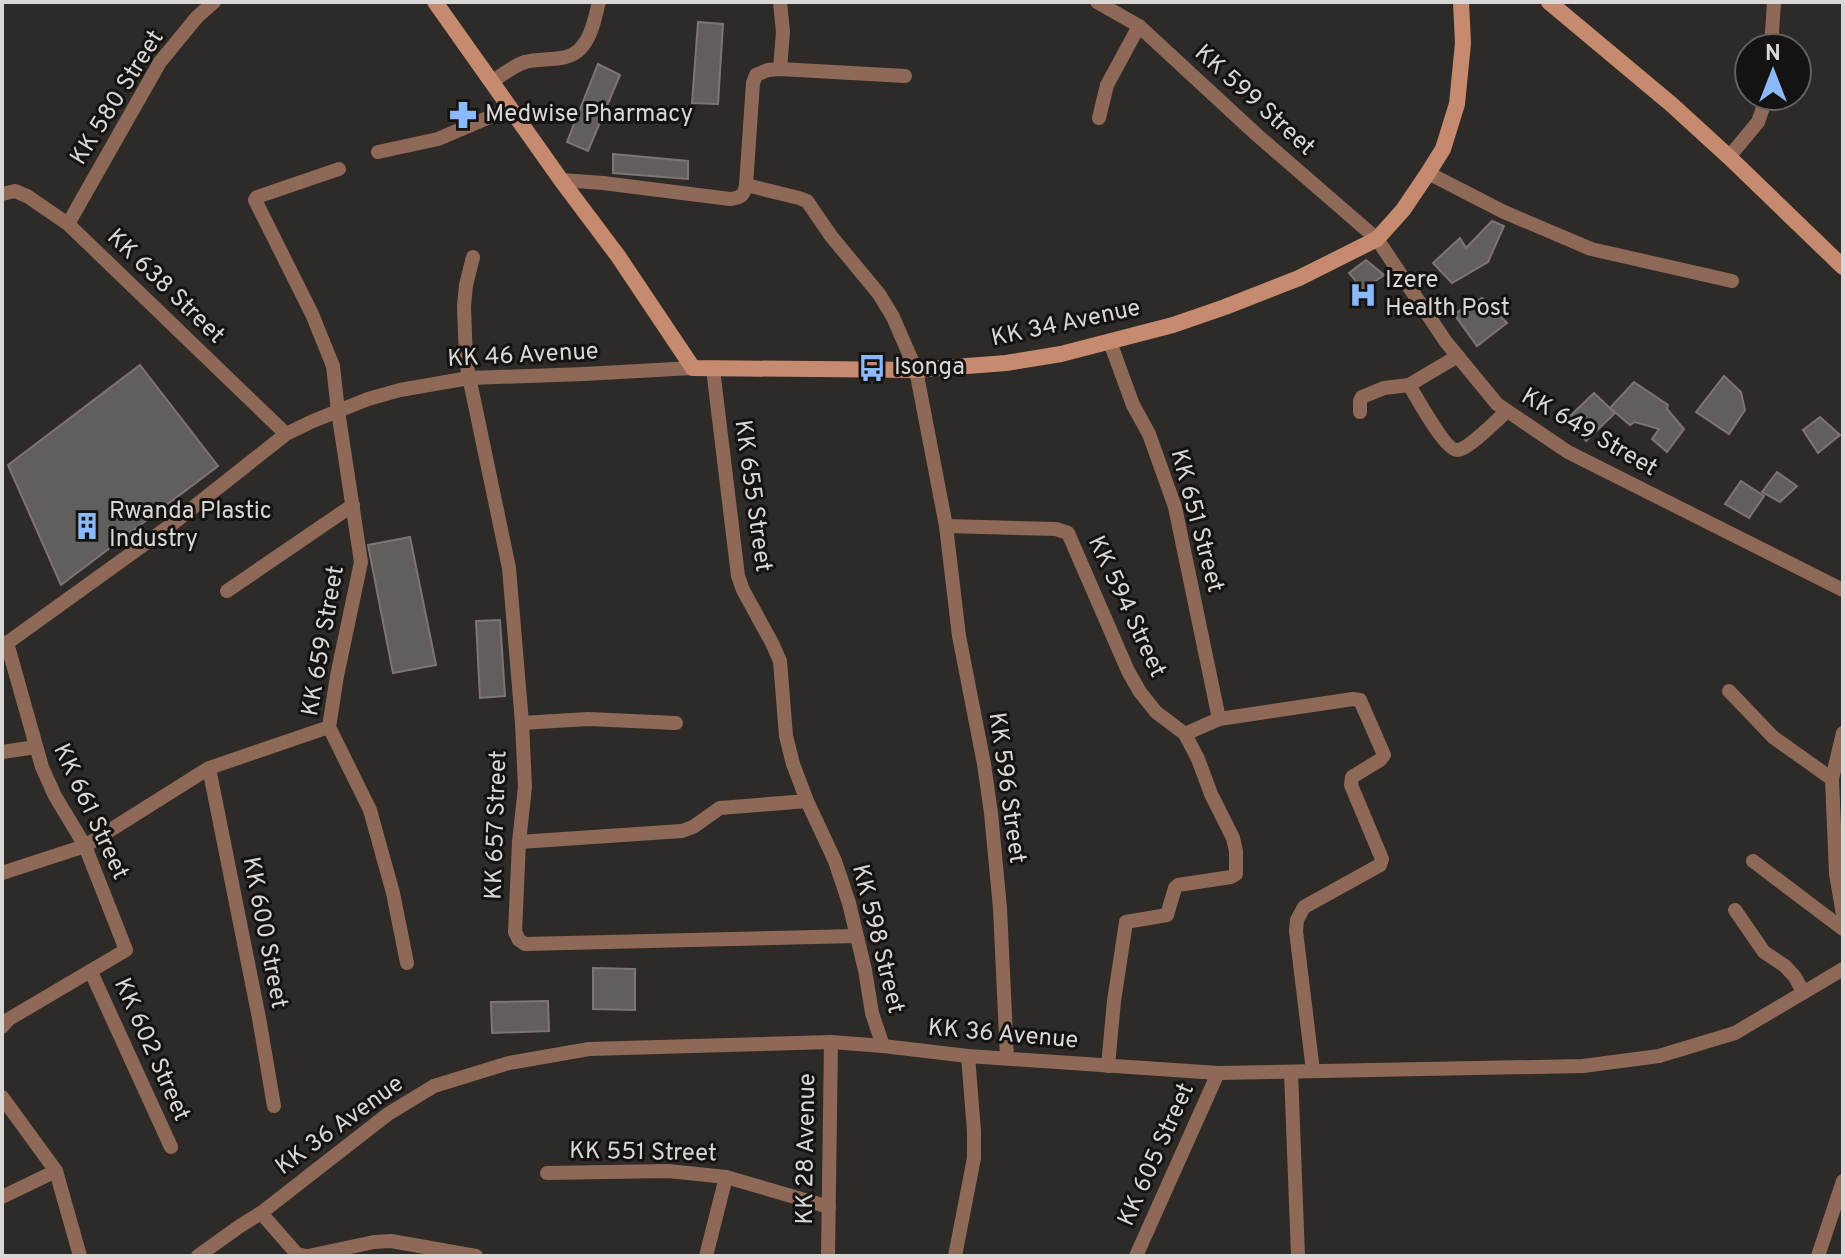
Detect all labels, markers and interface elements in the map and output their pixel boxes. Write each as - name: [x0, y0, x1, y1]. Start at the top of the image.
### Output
- street label: KK 580 Street: [65, 25, 171, 171]
- north arrow: [1733, 32, 1813, 112]
- street label: KK 599 Street: [1187, 39, 1321, 163]
- text: N: [1765, 41, 1781, 68]
- pharmacy icon: Medwise Pharmacy: [448, 100, 478, 130]
- place label: Medwise Pharmacy: [485, 100, 693, 130]
- street label: KK 638 Street: [100, 223, 230, 351]
- place label: Izere Health Post: [1385, 266, 1510, 324]
- hospital icon: Izere Health Post: [1348, 280, 1378, 310]
- street label: KK 34 Avenue: [989, 294, 1143, 354]
- street label: KK 46 Avenue: [447, 337, 599, 375]
- bus stop icon: Isonga: [857, 353, 887, 383]
- place label: Isonga: [894, 353, 965, 383]
- street label: KK 649 Street: [1516, 382, 1662, 484]
- street label: KK 655 Street: [726, 418, 778, 574]
- street label: KK 651 Street: [1162, 446, 1230, 596]
- place label: Rwanda Plastic Industry: [109, 497, 272, 555]
- building icon: Rwanda Plastic Industry: [72, 511, 102, 541]
- street label: KK 594 Street: [1080, 531, 1172, 683]
- street label: KK 659 Street: [296, 563, 352, 719]
- street label: KK 596 Street: [981, 710, 1031, 866]
- street label: KK 661 Street: [45, 739, 135, 885]
- street label: KK 657 Street: [479, 750, 515, 900]
- street label: KK 600 Street: [235, 855, 293, 1011]
- street label: KK 598 Street: [844, 861, 910, 1017]
- street label: KK 602 Street: [106, 974, 196, 1126]
- street label: KK 36 Avenue: [926, 1013, 1080, 1057]
- street label: KK 36 Avenue: [270, 1069, 410, 1183]
- street label: KK 28 Avenue: [791, 1073, 823, 1225]
- street label: KK 605 Street: [1112, 1079, 1202, 1231]
- street label: KK 551 Street: [569, 1137, 717, 1169]

